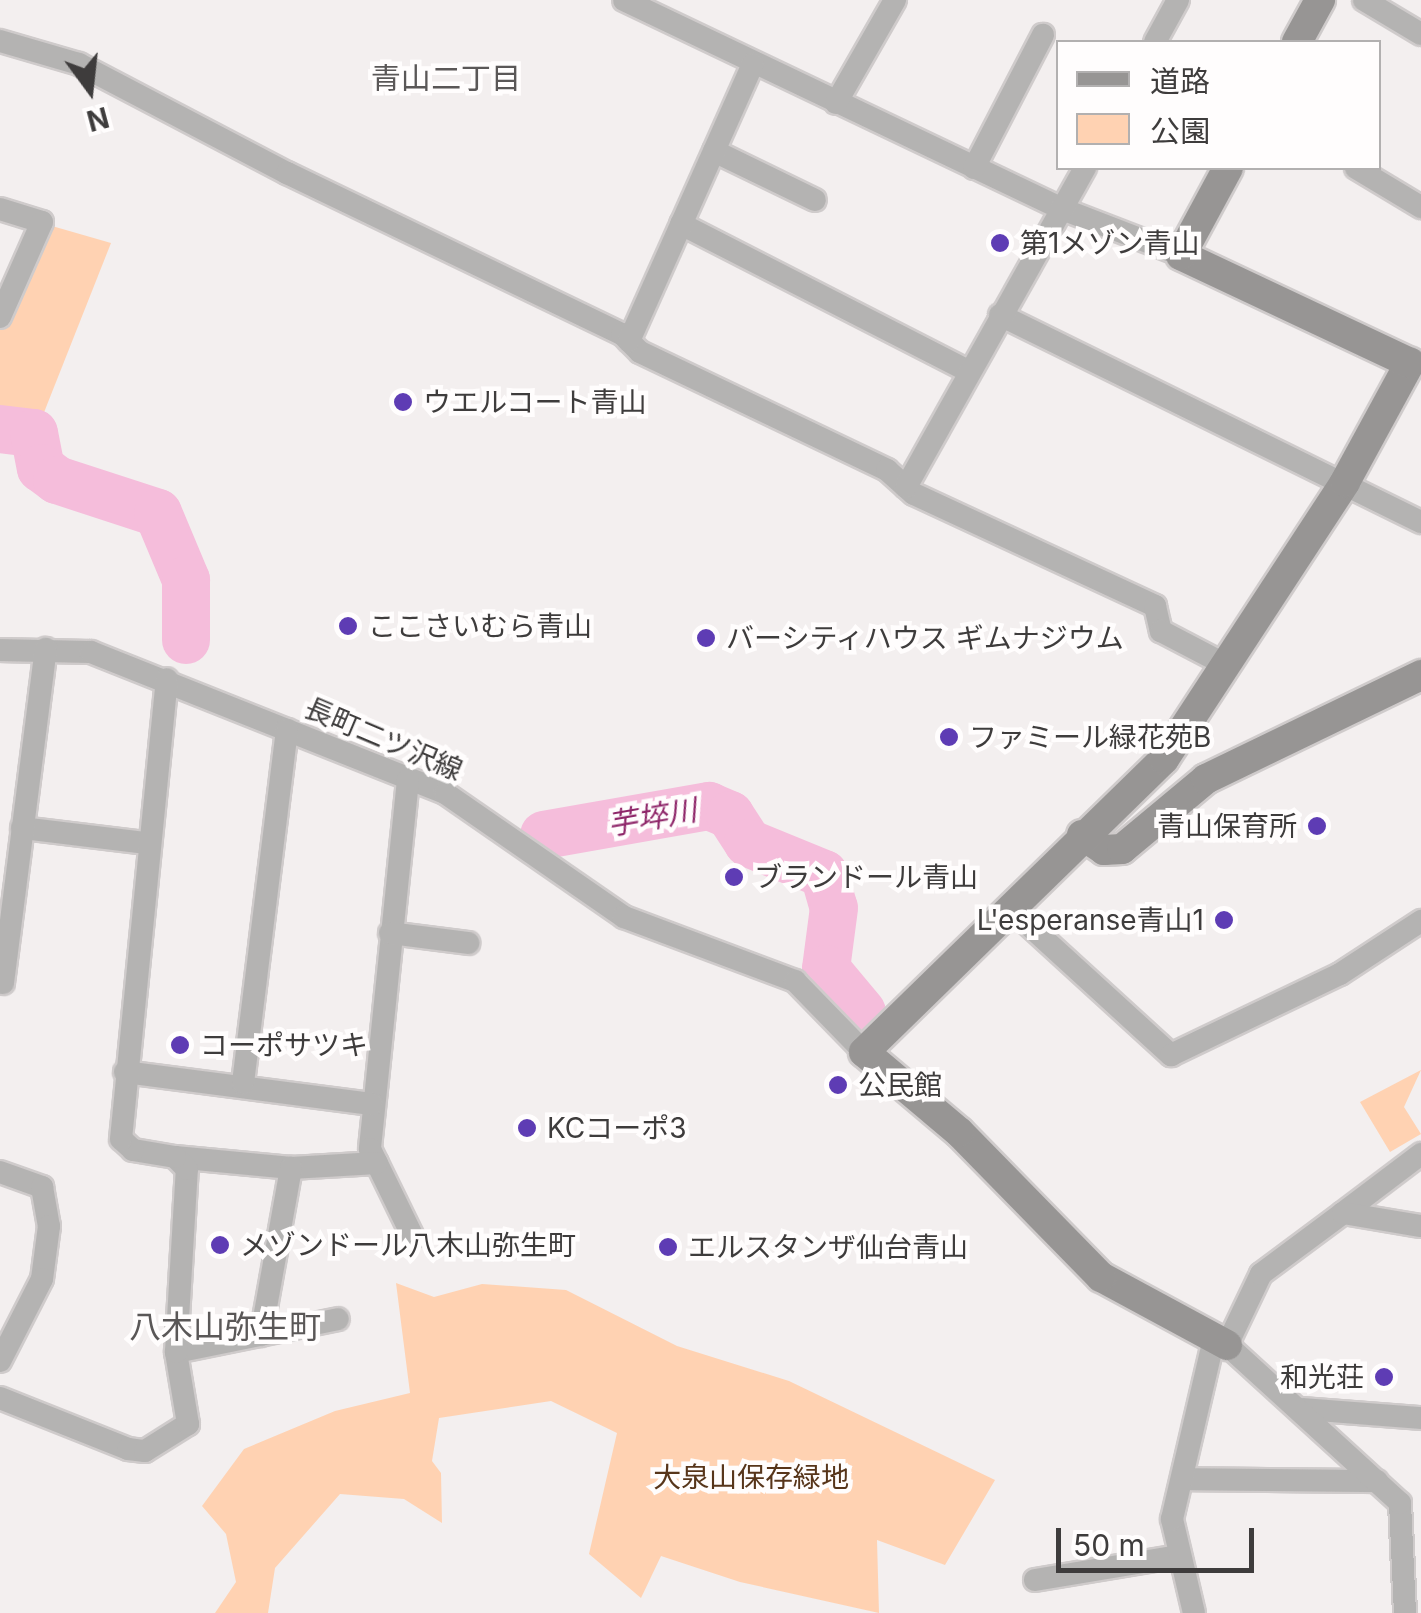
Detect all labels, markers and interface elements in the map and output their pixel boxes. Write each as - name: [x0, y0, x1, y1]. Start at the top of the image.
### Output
- north arrow: [40, 40, 140, 140]
- legend: [1056, 40, 1381, 170]
- district label: 青山二丁目: [371, 60, 521, 96]
- text: 道路: [1150, 63, 1210, 99]
- text: N: [83, 100, 112, 138]
- text: 公園: [1150, 113, 1210, 149]
- place label: 第1メゾン青山: [1020, 226, 1199, 260]
- marker: 第1メゾン青山: [989, 232, 1011, 254]
- place label: ウエルコート青山: [423, 385, 647, 419]
- marker: ウエルコート青山: [392, 391, 414, 413]
- place label: ここさいむら青山: [368, 609, 592, 643]
- marker: ここさいむら青山: [337, 615, 359, 637]
- place label: バーシティハウス ギムナジウム: [726, 621, 1126, 655]
- marker: バーシティハウス ギムナジウム: [695, 627, 717, 649]
- street label: 長町二ツ沢線: [300, 691, 468, 787]
- place label: ファミール緑花苑B: [969, 720, 1211, 754]
- marker: ファミール緑花苑B: [938, 726, 960, 748]
- water label: 芋埣川: [605, 791, 699, 843]
- place label: 青山保育所: [1157, 809, 1297, 843]
- marker: 青山保育所: [1306, 815, 1328, 837]
- place label: ブランドール青山: [754, 860, 978, 894]
- marker: ブランドール青山: [723, 866, 745, 888]
- place label: L'esperanse青山1: [977, 903, 1204, 937]
- marker: L'esperanse青山1: [1213, 909, 1235, 931]
- place label: コーポサツキ: [200, 1028, 368, 1062]
- marker: コーポサツキ: [169, 1034, 191, 1056]
- place label: 公民館: [858, 1068, 942, 1102]
- marker: 公民館: [827, 1074, 849, 1096]
- place label: KCコーポ3: [547, 1111, 687, 1145]
- marker: KCコーポ3: [516, 1117, 538, 1139]
- place label: メゾンドール八木山弥生町: [240, 1228, 576, 1262]
- place label: エルスタンザ仙台青山: [688, 1230, 968, 1264]
- marker: メゾンドール八木山弥生町: [209, 1234, 231, 1256]
- marker: エルスタンザ仙台青山: [657, 1236, 679, 1258]
- district label: 八木山弥生町: [129, 1308, 321, 1346]
- place label: 和光荘: [1280, 1360, 1364, 1394]
- marker: 和光荘: [1373, 1366, 1395, 1388]
- park label: 大泉山保存緑地: [653, 1460, 849, 1494]
- scale bar: [1061, 1508, 1258, 1570]
- text: 50 m: [1073, 1527, 1145, 1563]

